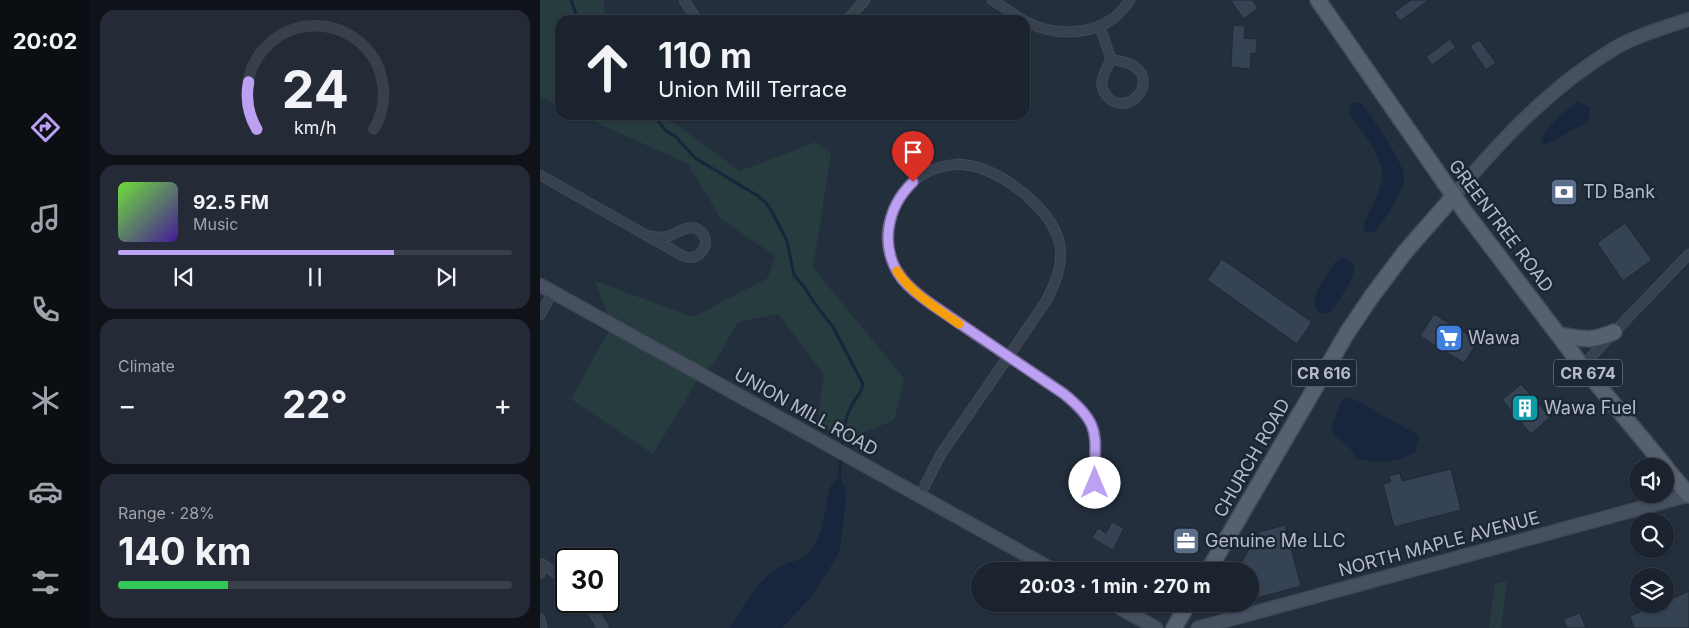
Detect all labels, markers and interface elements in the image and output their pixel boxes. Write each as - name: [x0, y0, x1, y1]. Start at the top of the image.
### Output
- text: 20:02: [13, 28, 77, 54]
- text: 110 m: [658, 34, 752, 76]
- icon: ahead: [575, 35, 640, 100]
- text: 24: [281, 58, 349, 121]
- text: Union Mill Terrace: [658, 76, 847, 102]
- icon: directions: [28, 110, 63, 145]
- text: km/h: [294, 117, 336, 138]
- pin: [892, 131, 934, 182]
- icon: arrive: [899, 138, 927, 166]
- street label: GREENTREE ROAD: [1445, 155, 1558, 296]
- bank icon: TD Bank: [1549, 177, 1579, 207]
- place label: TD Bank: [1583, 181, 1655, 202]
- text: 92.5 FM: [193, 191, 269, 214]
- icon: music: [28, 201, 63, 236]
- text: Music: [193, 214, 238, 234]
- icon: previous: [170, 263, 198, 291]
- icon: pause: [301, 263, 329, 291]
- icon: next: [432, 263, 460, 291]
- icon: phone: [28, 292, 63, 327]
- supermarket icon: Wawa: [1434, 323, 1464, 353]
- place label: Wawa: [1468, 327, 1520, 348]
- text: Climate: [118, 356, 175, 376]
- road number: CR 616: [1292, 359, 1356, 386]
- road number: CR 674: [1554, 359, 1622, 386]
- street label: UNION MILL ROAD: [731, 363, 882, 460]
- text: 22°: [282, 381, 348, 427]
- icon: climate: [28, 383, 63, 418]
- text: −: [118, 388, 137, 422]
- text: +: [493, 388, 512, 422]
- building icon: Wawa Fuel: [1510, 393, 1540, 423]
- street label: CHURCH ROAD: [1209, 395, 1294, 521]
- place label: Wawa Fuel: [1544, 397, 1636, 418]
- position arrow: [1068, 456, 1120, 508]
- map controls: [1629, 458, 1674, 613]
- button: sound: [1629, 458, 1674, 503]
- icon: car: [28, 474, 63, 509]
- text: Range · 28%: [118, 503, 215, 523]
- street label: NORTH MAPLE AVENUE: [1336, 507, 1542, 580]
- button: search: [1629, 513, 1674, 558]
- office icon: Genuine Me LLC: [1171, 526, 1201, 556]
- text: 140 km: [118, 528, 251, 574]
- place label: Genuine Me LLC: [1205, 530, 1346, 551]
- speed limit sign: 30: [555, 548, 620, 613]
- icon: filters: [28, 565, 63, 600]
- button: layers: [1629, 568, 1674, 613]
- text: 20:03 · 1 min · 270 m: [1019, 575, 1211, 598]

